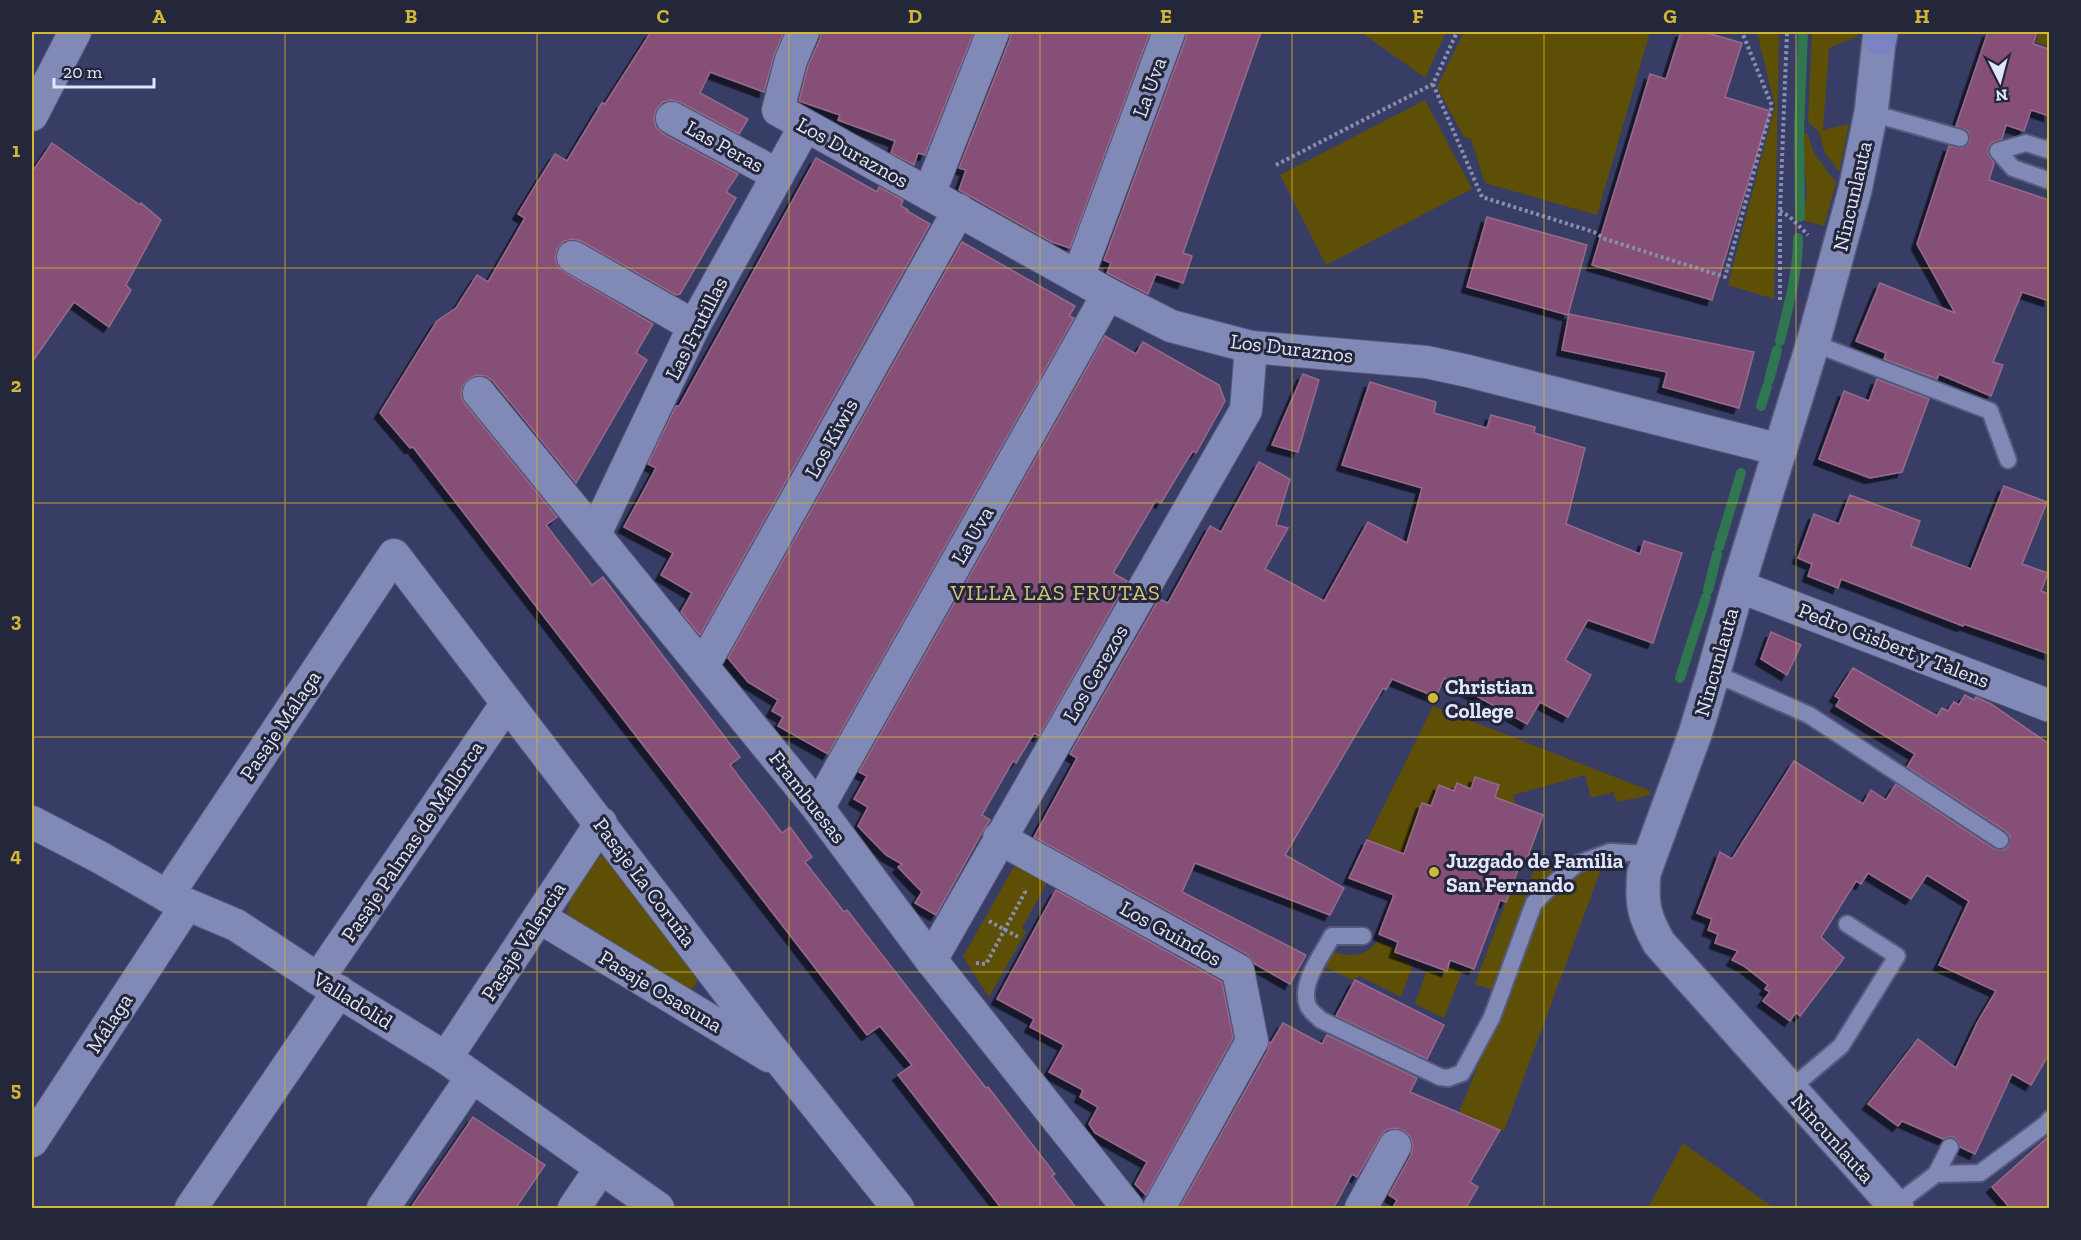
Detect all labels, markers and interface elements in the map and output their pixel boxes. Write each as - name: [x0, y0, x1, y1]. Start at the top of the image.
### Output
- text: A: [152, 4, 166, 28]
- text: B: [405, 4, 417, 28]
- text: C: [657, 4, 670, 28]
- text: D: [908, 4, 922, 28]
- text: E: [1160, 4, 1172, 28]
- text: F: [1412, 4, 1424, 28]
- text: G: [1663, 4, 1677, 28]
- text: H: [1914, 4, 1930, 28]
- scale bar: [54, 51, 154, 89]
- north arrow: [1970, 51, 2030, 111]
- street label: La Uva: [1127, 54, 1171, 120]
- text: 20 m: [63, 61, 103, 83]
- text: N: [1994, 85, 2009, 106]
- street label: Los Duraznos: [793, 111, 913, 193]
- street label: Las Peras: [682, 114, 768, 178]
- text: 1: [12, 138, 20, 162]
- street label: Nincunlauta: [1827, 139, 1877, 253]
- street label: Las Frutillas: [659, 272, 733, 384]
- street label: Los Duraznos: [1229, 328, 1355, 368]
- text: 2: [11, 373, 22, 397]
- street label: Los Kiwis: [799, 394, 863, 482]
- street label: La Uva: [946, 502, 998, 568]
- district label: VILLA LAS FRUTAS: [950, 579, 1161, 606]
- street label: Pedro Gisbert y Talens: [1795, 597, 1993, 693]
- street label: Nincunlauta: [1689, 605, 1743, 719]
- text: 3: [11, 608, 22, 632]
- street label: Los Cerezos: [1057, 620, 1133, 726]
- street label: Pasaje Málaga: [234, 665, 327, 785]
- place label: Christian College: [1445, 674, 1534, 723]
- marker: Christian College: [1426, 691, 1440, 705]
- street label: Pasaje Palmas de Mallorca: [336, 736, 489, 947]
- street label: Frambuesas: [764, 746, 852, 848]
- street label: Pasaje La Coruña: [588, 813, 702, 952]
- text: 4: [10, 843, 22, 867]
- place label: Juzgado de Familia San Fernando: [1446, 848, 1624, 897]
- marker: Juzgado de Familia San Fernando: [1427, 865, 1441, 879]
- street label: Pasaje Valencia: [475, 877, 571, 1006]
- street label: Los Guindos: [1116, 895, 1226, 971]
- street label: Pasaje Osasuna: [594, 944, 727, 1038]
- street label: Valladolid: [308, 965, 398, 1034]
- street label: Málaga: [81, 989, 137, 1057]
- text: 5: [11, 1077, 21, 1101]
- street label: Nincunlauta: [1786, 1088, 1880, 1188]

